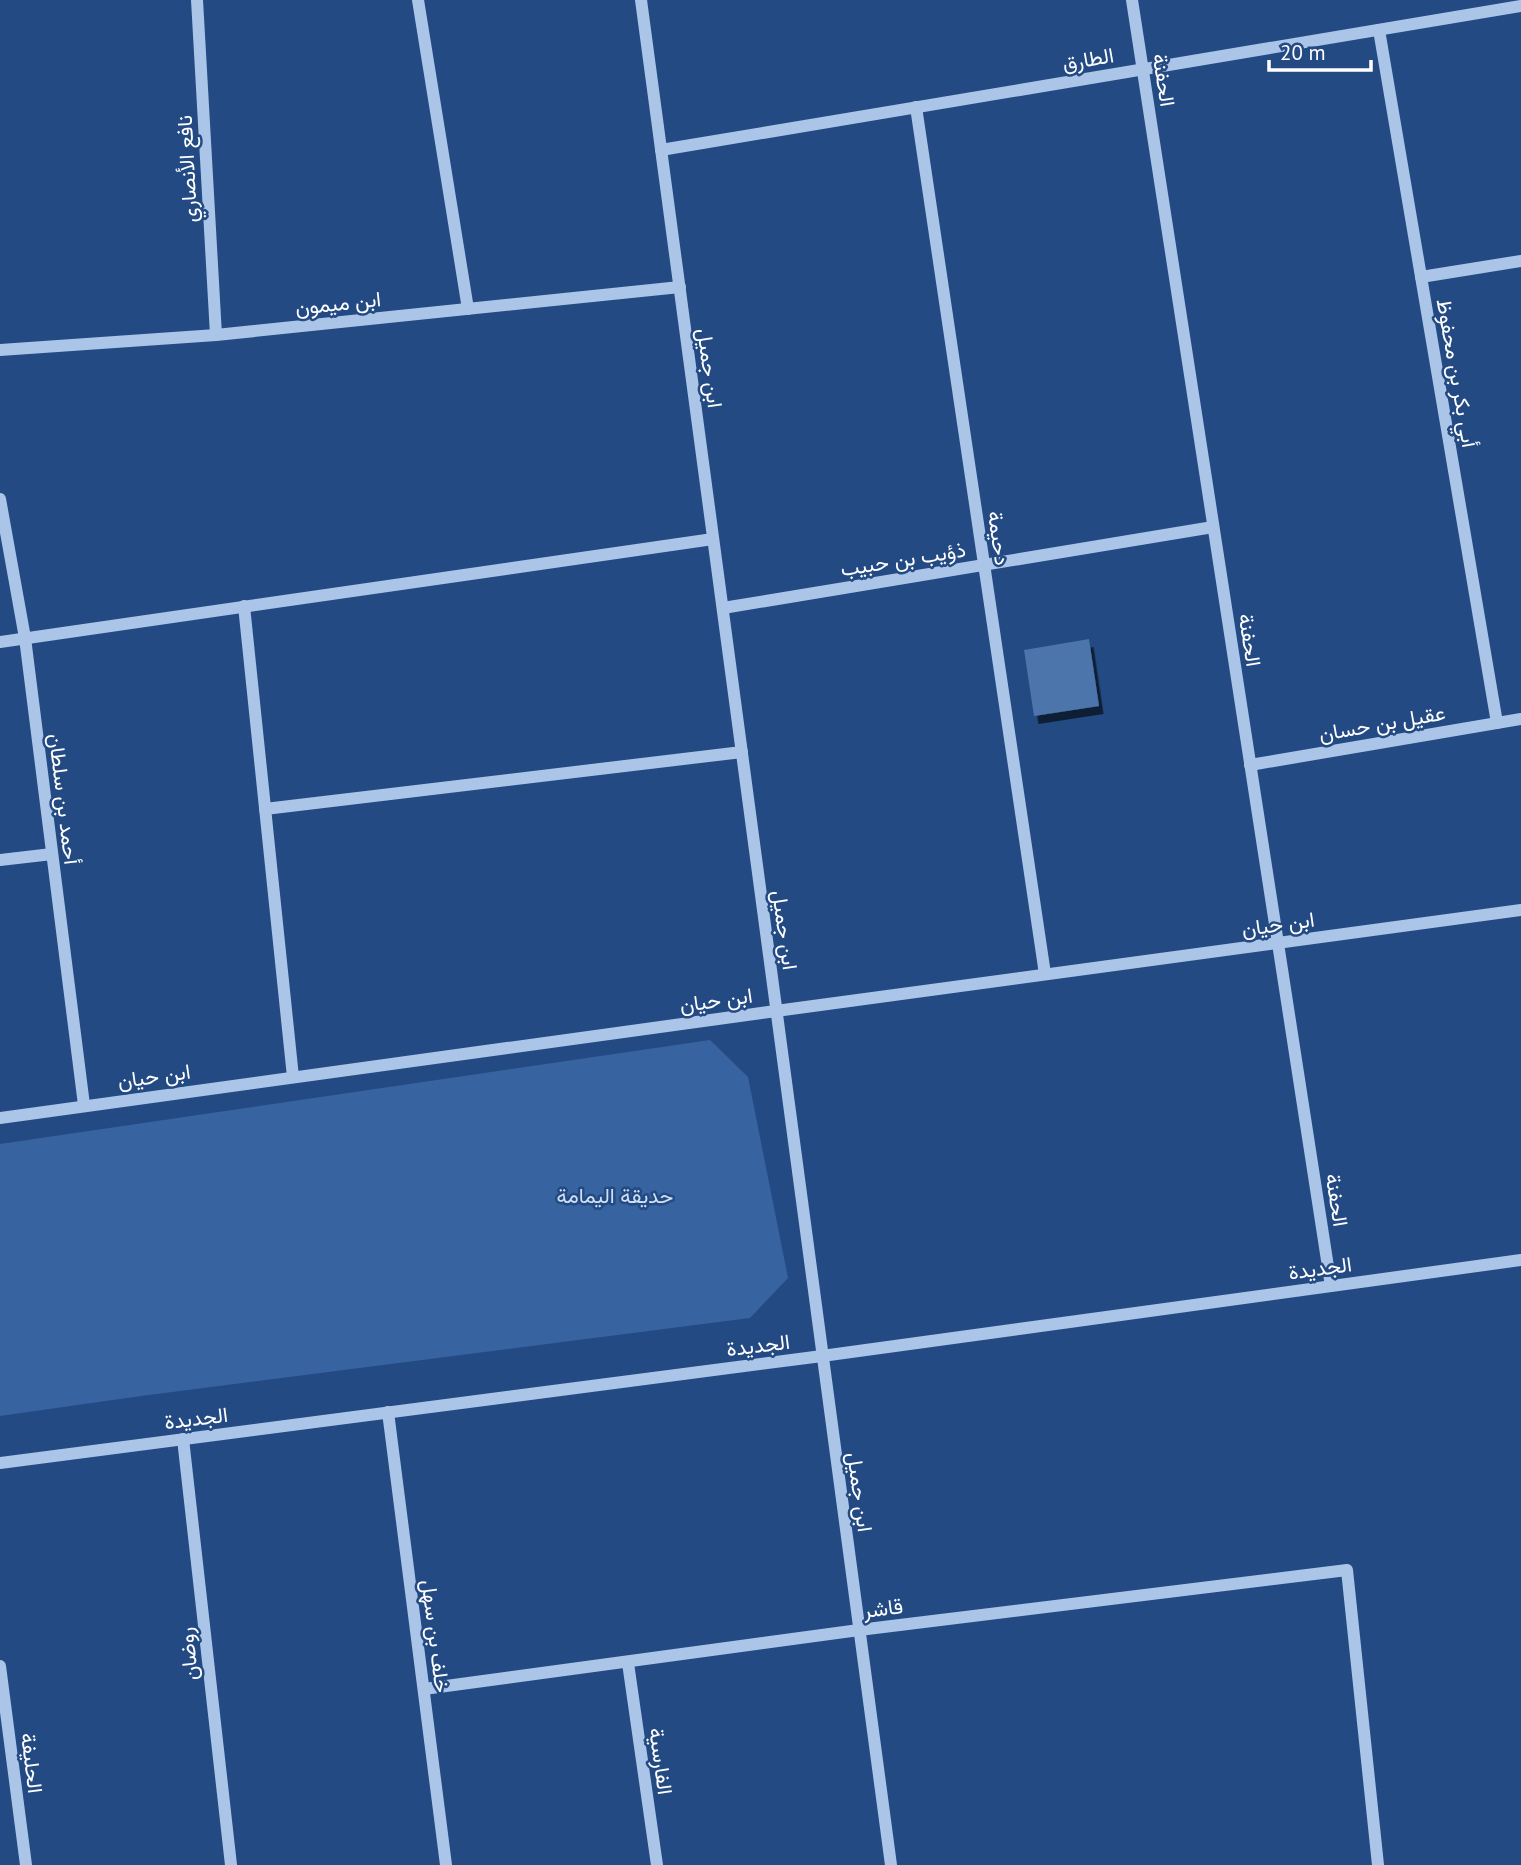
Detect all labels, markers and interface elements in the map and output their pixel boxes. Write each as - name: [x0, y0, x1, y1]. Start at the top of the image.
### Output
- scale bar: [1269, 28, 1370, 72]
- text: 20 m: [1280, 39, 1326, 66]
- street label: الطارق: [1060, 41, 1116, 77]
- street label: الحفنة: [1146, 51, 1182, 109]
- street label: نافع الأنصاري: [171, 114, 207, 223]
- street label: ابن ميمون: [294, 285, 382, 321]
- street label: أبي بكر بن محفوظ: [1427, 296, 1483, 450]
- street label: ابن جميل: [691, 326, 729, 410]
- street label: دحيمة: [982, 509, 1016, 567]
- street label: ذؤيب بن حبيب: [838, 536, 968, 582]
- street label: الحفنة: [1232, 611, 1268, 669]
- street label: عقيل بن حسان: [1317, 699, 1447, 747]
- street label: أحمد بن سلطان: [43, 732, 85, 866]
- street label: ابن جميل: [766, 888, 804, 972]
- street label: ابن حيان: [1240, 906, 1316, 942]
- street label: ابن حيان: [678, 982, 754, 1018]
- street label: ابن حيان: [116, 1058, 192, 1094]
- street label: الحفنة: [1319, 1171, 1355, 1229]
- park label: حديقة اليمامة: [557, 1182, 673, 1209]
- street label: الجديدة: [1286, 1250, 1354, 1286]
- street label: الجديدة: [725, 1328, 791, 1362]
- street label: الجديدة: [163, 1401, 229, 1435]
- street label: ابن جميل: [841, 1450, 879, 1534]
- street label: خلف بن سهل: [416, 1578, 456, 1694]
- street label: قاشر: [861, 1592, 904, 1624]
- street label: روضان: [172, 1626, 204, 1682]
- street label: الفارسية: [643, 1726, 679, 1796]
- street label: الحليفة: [15, 1731, 49, 1795]

